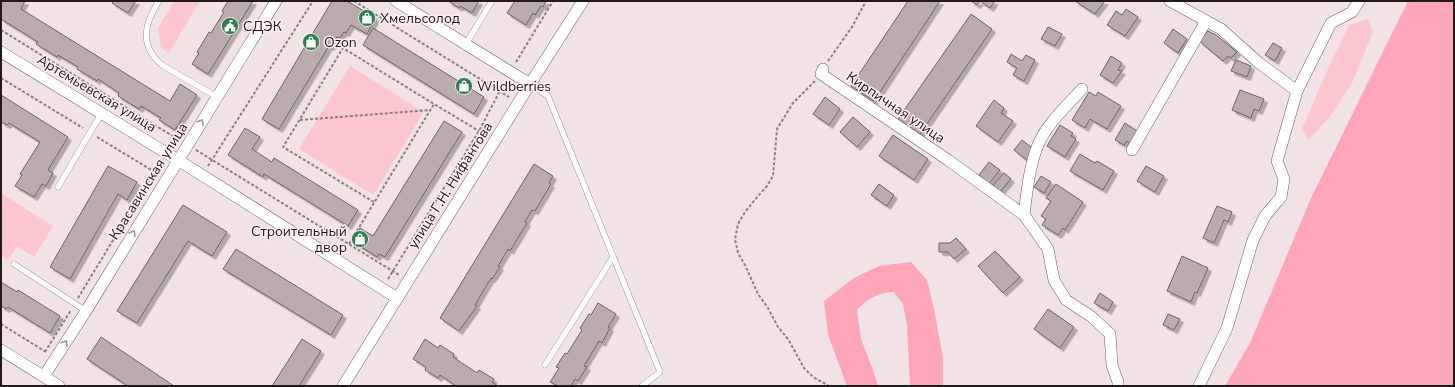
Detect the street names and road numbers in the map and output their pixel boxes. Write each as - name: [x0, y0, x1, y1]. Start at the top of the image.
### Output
- street label: Артемьевская улица: [34, 50, 160, 137]
- street label: Кирпичная улица: [843, 67, 949, 148]
- street label: улица Г.Н. Нифантова: [404, 118, 497, 252]
- street label: Красавинская улица: [105, 119, 192, 243]

